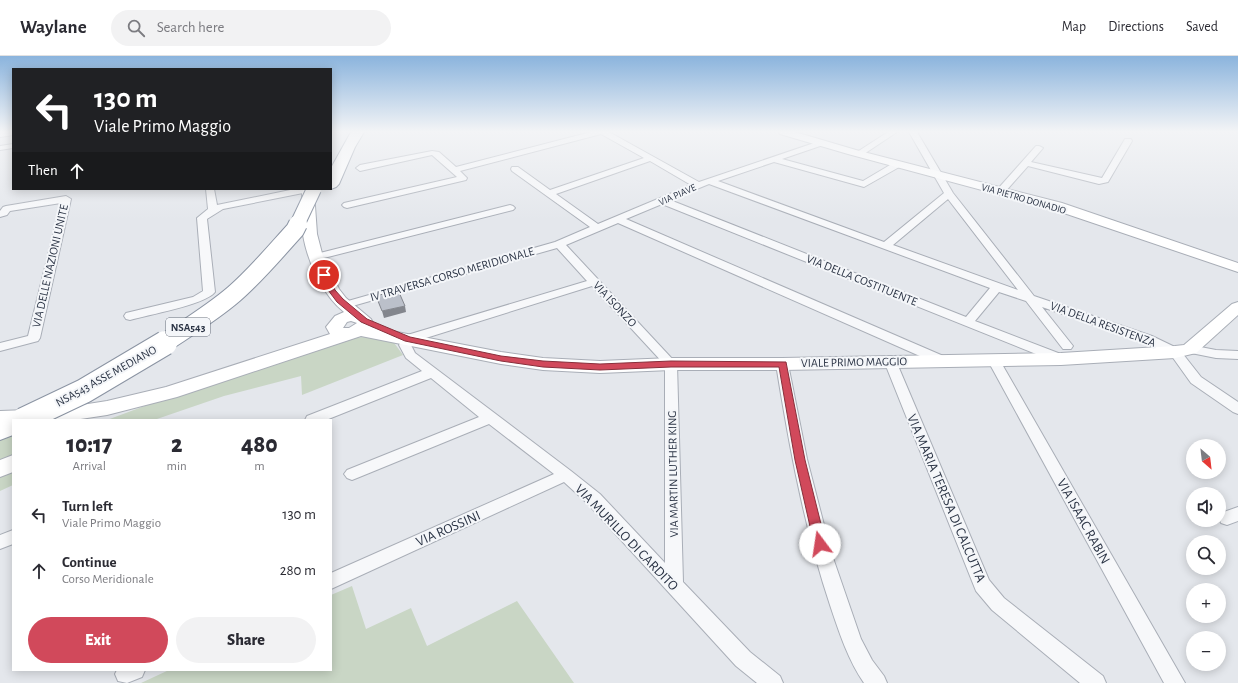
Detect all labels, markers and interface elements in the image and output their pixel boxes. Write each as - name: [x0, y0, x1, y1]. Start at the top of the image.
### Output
- search box: [111, 10, 391, 46]
- icon: search: [125, 17, 147, 39]
- text: Waylane: [20, 18, 87, 37]
- text: Search here: [157, 20, 224, 35]
- text: Map: [1062, 20, 1086, 34]
- text: Directions: [1108, 20, 1164, 34]
- text: Saved: [1186, 20, 1218, 34]
- icon: left: [28, 84, 80, 136]
- text: 130 m: [94, 85, 158, 113]
- text: Viale Primo Maggio: [94, 118, 231, 136]
- icon: ahead: [66, 160, 88, 182]
- text: Then: [28, 163, 58, 178]
- street label: VIA PIAVE: [657, 182, 698, 208]
- street label: VIA PIETRO DONADIO: [980, 182, 1067, 216]
- street label: VIA DELLE NAZIONI UNITE: [30, 203, 70, 329]
- street label: IV TRAVERSA CORSO MERIDIONALE: [369, 245, 536, 303]
- street label: VIA DELLA COSTITUENTE: [805, 252, 919, 308]
- pin: [307, 258, 341, 292]
- icon: arrive: [313, 264, 335, 286]
- street label: VIA ISONZO: [591, 279, 639, 329]
- street label: VIA DELLA RESISTENZA: [1049, 299, 1157, 349]
- road number: NSA543: [166, 318, 210, 336]
- street label: NSA543 ASSE MEDIANO: [54, 343, 159, 409]
- street label: VIALE PRIMO MAGGIO: [801, 355, 908, 369]
- street label: VIA MARTIN LUTHER KING: [666, 411, 680, 537]
- street label: VIA MARIA TERESA DI CALCUTTA: [904, 412, 988, 585]
- text: 10:17: [66, 433, 112, 457]
- text: 2: [171, 433, 182, 457]
- text: 480: [241, 433, 278, 457]
- north arrow: [1186, 439, 1226, 479]
- map controls: [1186, 439, 1226, 671]
- text: Arrival: [73, 460, 106, 473]
- text: min: [167, 460, 187, 473]
- text: m: [254, 460, 265, 473]
- street label: VIA ISAAC RABIN: [1054, 477, 1112, 566]
- street label: VIA MURILLO DI CARDITO: [572, 482, 681, 594]
- button: sound: [1186, 487, 1226, 527]
- text: Turn left: [62, 499, 113, 514]
- icon: left: [28, 504, 50, 526]
- text: 130 m: [282, 507, 316, 522]
- street label: VIA ROSSINI: [414, 509, 483, 549]
- text: Viale Primo Maggio: [62, 517, 161, 530]
- position arrow: [799, 523, 841, 565]
- button: search: [1186, 535, 1226, 575]
- text: Continue: [62, 555, 117, 570]
- icon: ahead: [28, 560, 50, 582]
- text: 280 m: [280, 563, 316, 578]
- text: Corso Meridionale: [62, 573, 154, 586]
- button: +: [1186, 583, 1226, 623]
- button: Exit: [28, 617, 168, 663]
- button: Share: [176, 617, 316, 663]
- button: −: [1186, 631, 1226, 671]

